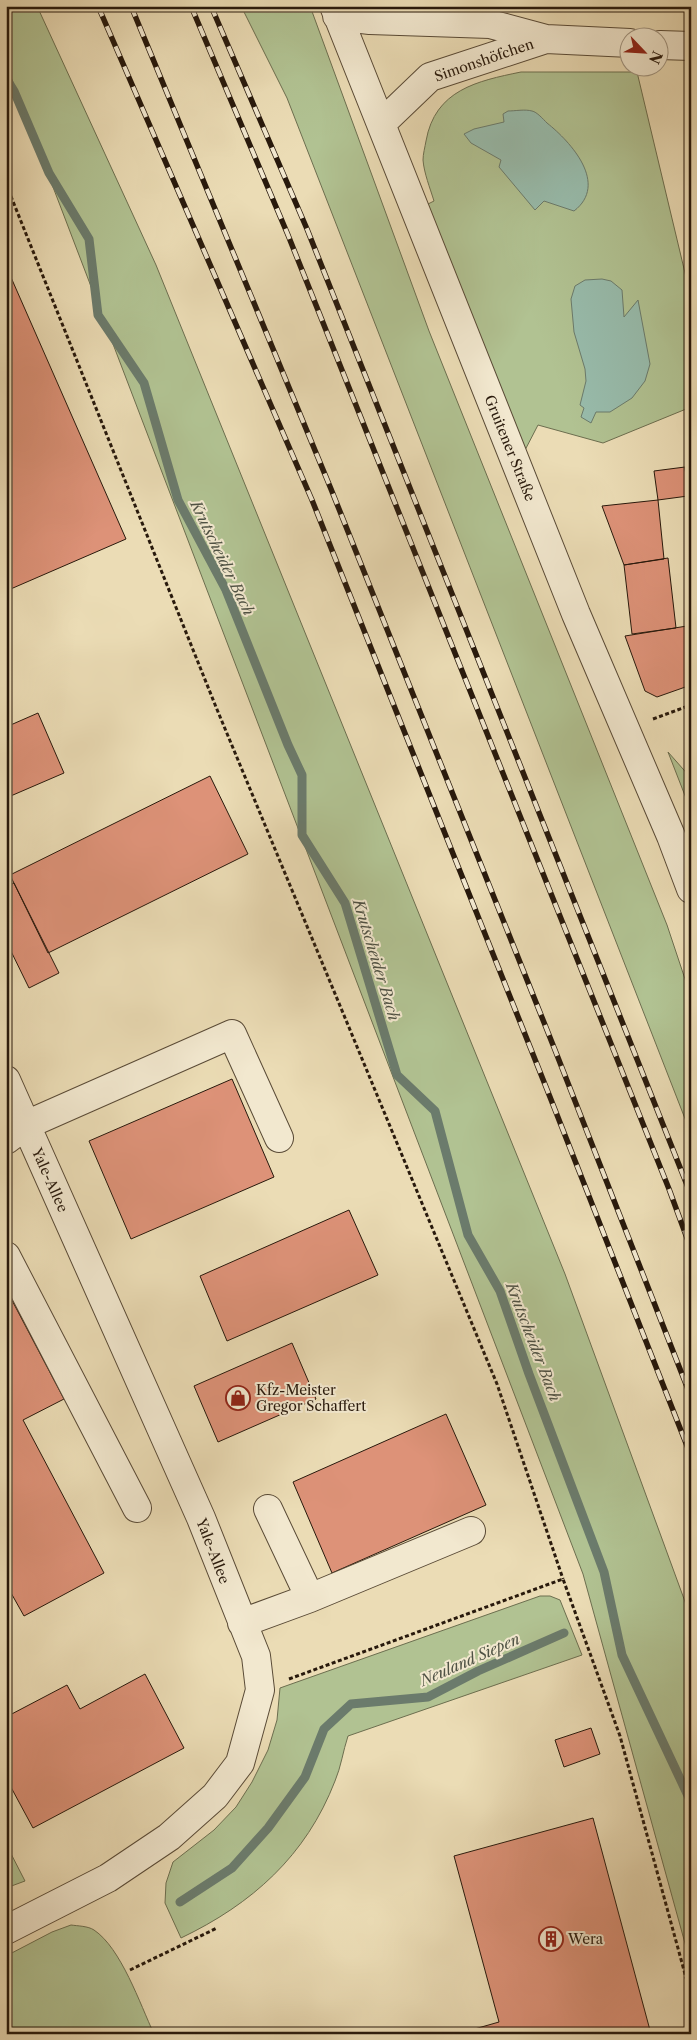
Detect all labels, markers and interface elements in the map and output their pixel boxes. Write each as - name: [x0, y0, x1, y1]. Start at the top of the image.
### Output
- north arrow: [620, 28, 670, 78]
- street label: Simonshöfchen: [432, 34, 536, 85]
- text: N: [645, 48, 667, 67]
- street label: Gruitener Straße: [481, 392, 540, 504]
- water label: Krutscheider Bach: [186, 496, 259, 618]
- water label: Krutscheider Bach: [349, 896, 404, 1023]
- street label: Yale-Allee: [27, 1144, 72, 1215]
- water label: Krutscheider Bach: [502, 1279, 565, 1404]
- place label: Kfz-Meister Gregor Schaffert: [256, 1381, 366, 1415]
- shop icon: Kfz-Meister Gregor Schaffert: [225, 1385, 251, 1411]
- street label: Yale-Allee: [192, 1515, 234, 1586]
- water label: Neuland Siepen: [416, 1629, 523, 1690]
- building icon: Wera: [538, 1926, 564, 1952]
- place label: Wera: [567, 1930, 604, 1948]

